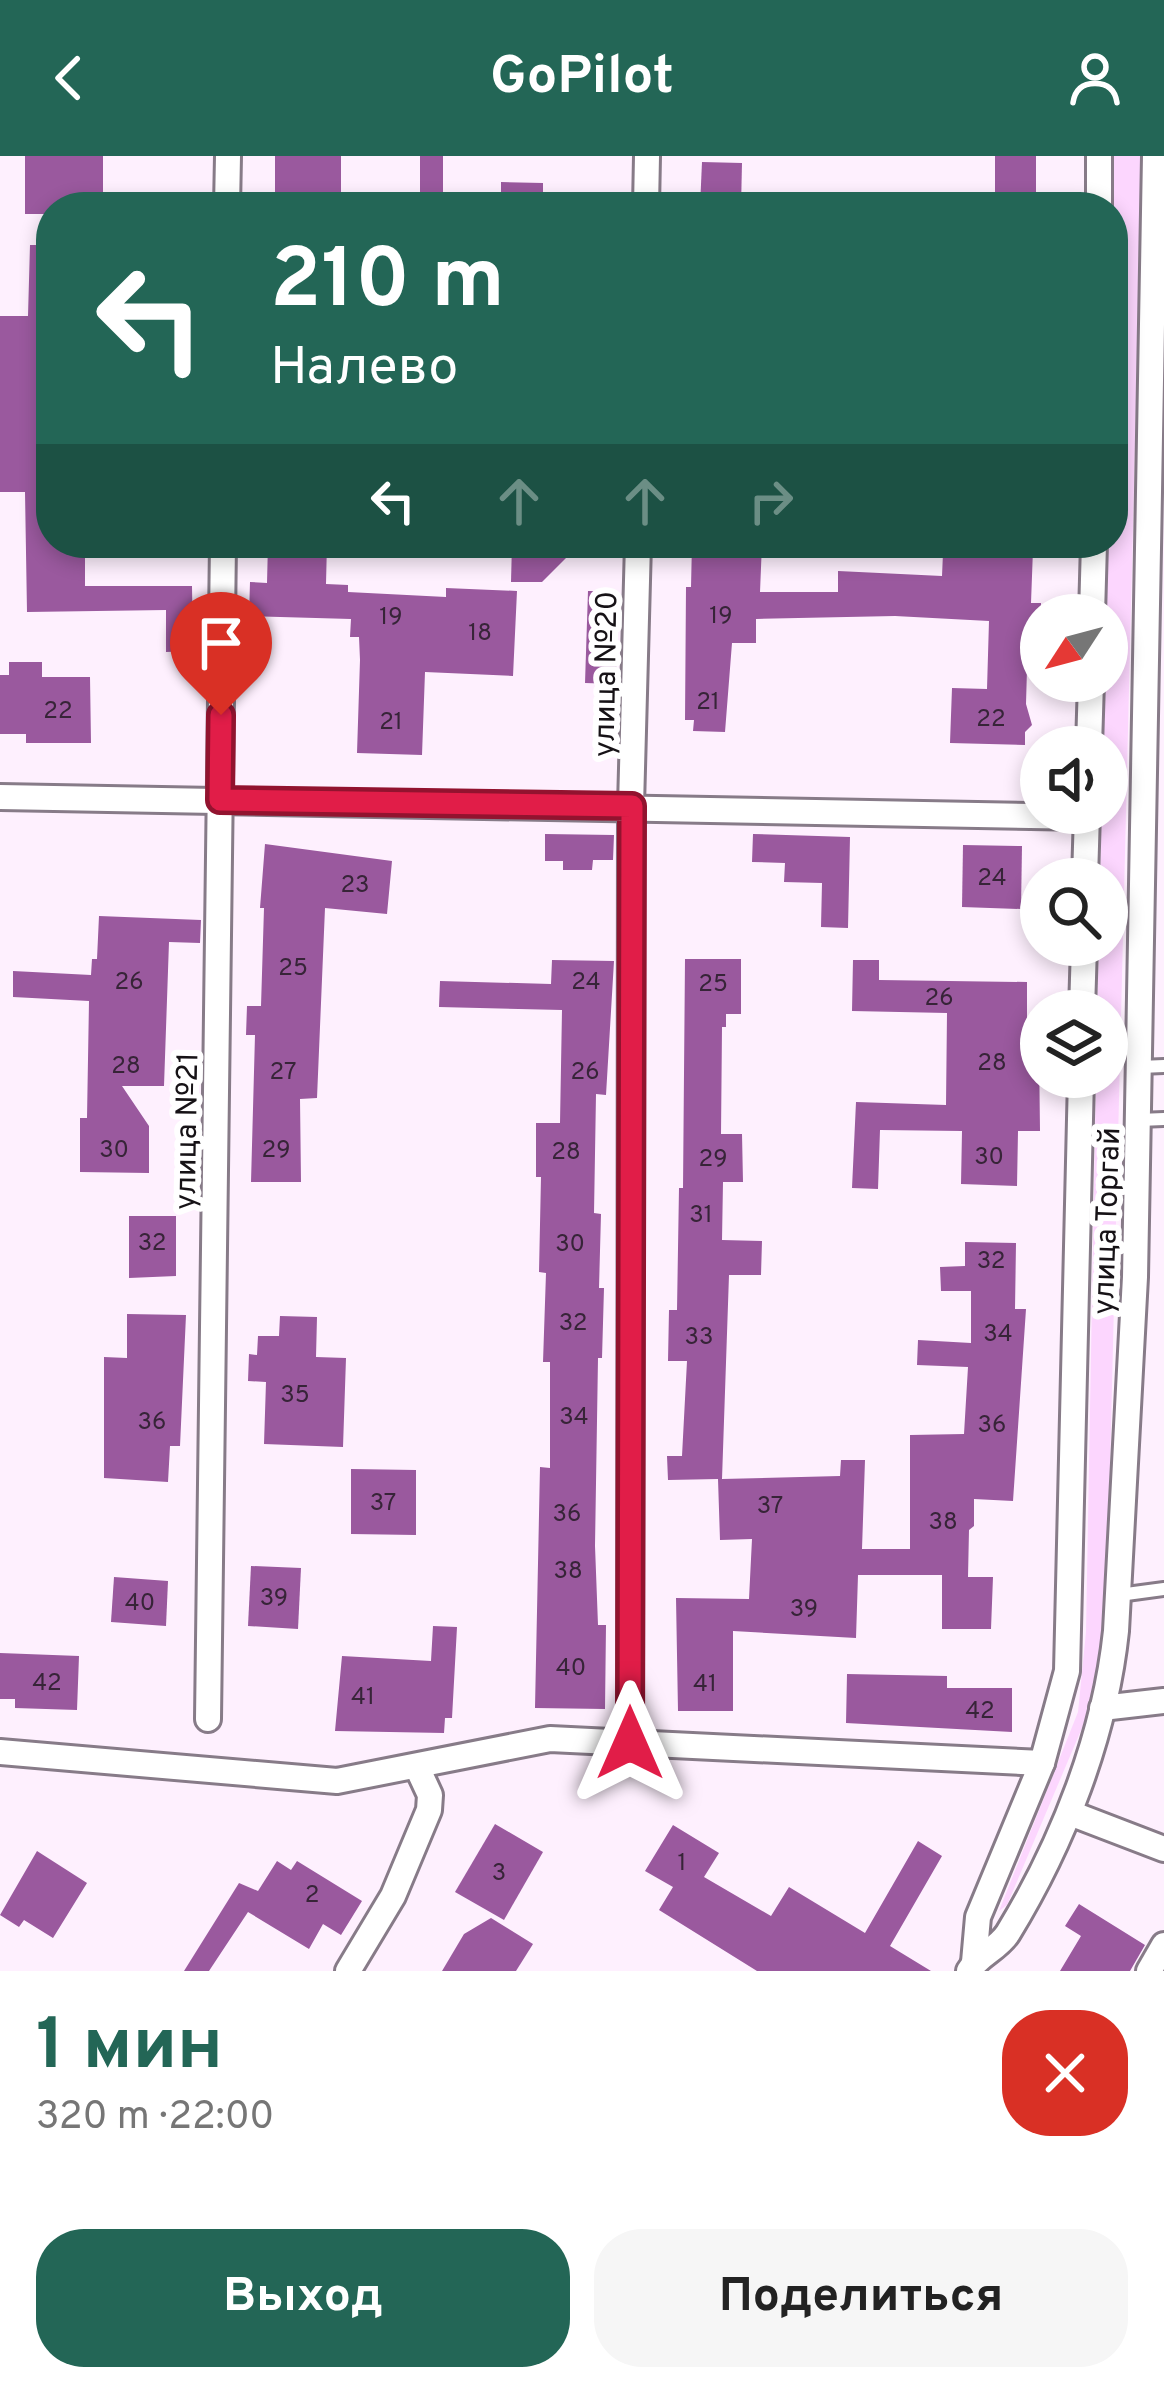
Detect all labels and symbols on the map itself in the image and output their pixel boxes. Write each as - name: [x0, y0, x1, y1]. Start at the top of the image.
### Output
- street label: улица №20: [588, 591, 627, 757]
- pin: [170, 592, 272, 715]
- north arrow: [1020, 594, 1128, 702]
- house number: 19: [709, 602, 733, 632]
- house number: 19: [379, 603, 403, 633]
- house number: 18: [468, 619, 492, 649]
- house number: 21: [696, 688, 720, 718]
- house number: 22: [43, 697, 73, 727]
- house number: 22: [976, 705, 1006, 735]
- house number: 21: [379, 708, 403, 738]
- house number: 24: [977, 864, 1007, 894]
- house number: 23: [340, 871, 370, 901]
- house number: 25: [278, 954, 308, 984]
- house number: 26: [114, 968, 144, 998]
- house number: 24: [571, 968, 601, 998]
- house number: 25: [698, 970, 728, 1000]
- house number: 26: [924, 984, 954, 1014]
- house number: 28: [977, 1049, 1007, 1079]
- house number: 28: [111, 1052, 141, 1082]
- street label: улица №21: [169, 1052, 208, 1210]
- house number: 27: [270, 1058, 296, 1088]
- house number: 26: [570, 1058, 600, 1088]
- street label: улица Торгай: [1087, 1127, 1130, 1315]
- house number: 30: [99, 1136, 129, 1166]
- house number: 29: [261, 1136, 291, 1166]
- house number: 28: [551, 1138, 581, 1168]
- house number: 30: [974, 1143, 1004, 1173]
- house number: 29: [698, 1145, 728, 1175]
- house number: 31: [689, 1201, 713, 1231]
- house number: 32: [138, 1229, 166, 1259]
- house number: 30: [555, 1230, 585, 1260]
- house number: 32: [977, 1247, 1005, 1277]
- house number: 32: [559, 1309, 587, 1339]
- house number: 34: [983, 1320, 1013, 1350]
- house number: 33: [685, 1323, 713, 1353]
- house number: 35: [280, 1381, 310, 1411]
- house number: 34: [559, 1403, 589, 1433]
- house number: 36: [138, 1408, 166, 1438]
- house number: 36: [978, 1411, 1006, 1441]
- house number: 37: [370, 1489, 396, 1519]
- house number: 37: [757, 1492, 783, 1522]
- house number: 36: [553, 1500, 581, 1530]
- house number: 38: [928, 1508, 958, 1538]
- house number: 38: [553, 1557, 583, 1587]
- house number: 39: [260, 1584, 288, 1614]
- house number: 40: [125, 1589, 155, 1619]
- house number: 39: [790, 1595, 818, 1625]
- house number: 40: [556, 1654, 586, 1684]
- house number: 42: [32, 1669, 62, 1699]
- house number: 41: [693, 1670, 717, 1700]
- position arrow: [567, 1680, 693, 1806]
- house number: 41: [351, 1683, 375, 1713]
- house number: 42: [965, 1697, 995, 1727]
- house number: 1: [678, 1849, 686, 1879]
- house number: 3: [492, 1859, 506, 1889]
- house number: 2: [305, 1881, 319, 1911]

